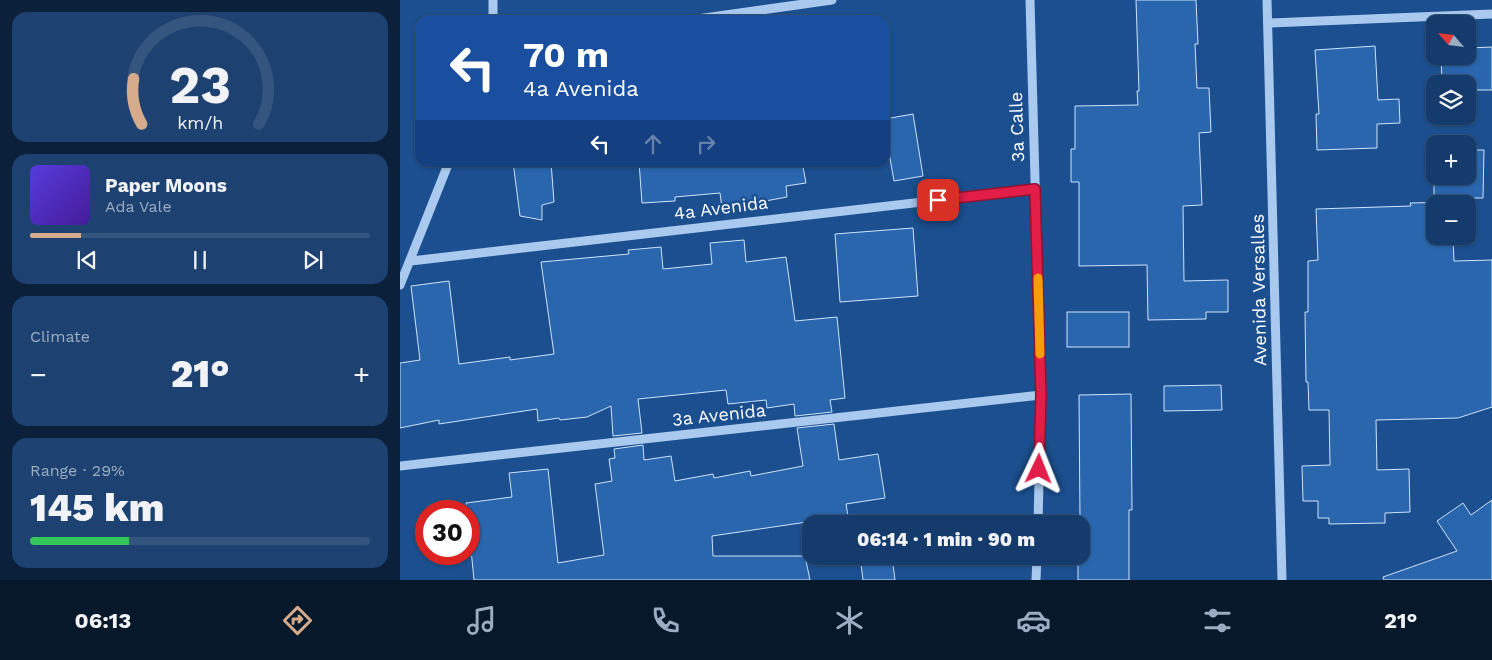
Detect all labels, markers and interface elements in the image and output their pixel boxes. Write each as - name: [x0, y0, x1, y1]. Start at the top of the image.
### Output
- north arrow: [1426, 15, 1476, 65]
- map controls: [1426, 15, 1476, 245]
- text: 70 m: [523, 34, 609, 76]
- icon: left: [440, 35, 505, 100]
- text: 23: [169, 55, 231, 116]
- button: layers: [1426, 75, 1476, 125]
- text: 4a Avenida: [523, 76, 639, 101]
- street label: 3a Calle: [1005, 92, 1028, 163]
- text: km/h: [177, 112, 223, 133]
- icon: left: [586, 130, 614, 158]
- icon: ahead: [639, 130, 667, 158]
- icon: right: [692, 130, 720, 158]
- button: +: [1426, 135, 1476, 185]
- text: Paper Moons: [105, 174, 227, 197]
- pin: [917, 179, 959, 221]
- icon: arrive: [924, 186, 952, 214]
- street label: 4a Avenida: [673, 191, 769, 224]
- button: −: [1426, 195, 1476, 245]
- text: Ada Vale: [105, 197, 172, 216]
- street label: Avenida Versalles: [1247, 214, 1270, 366]
- icon: previous: [73, 246, 101, 274]
- icon: pause: [186, 246, 214, 274]
- icon: next: [299, 246, 327, 274]
- text: Climate: [30, 327, 90, 346]
- text: 21°: [170, 352, 230, 396]
- text: −: [30, 358, 47, 391]
- text: +: [353, 358, 370, 391]
- street label: 3a Avenida: [671, 399, 767, 430]
- position arrow: [1012, 442, 1064, 494]
- text: Range · 29%: [30, 461, 125, 480]
- text: 145 km: [30, 486, 164, 530]
- speed limit sign: 30: [415, 500, 480, 565]
- text: 06:14 · 1 min · 90 m: [857, 528, 1035, 551]
- icon: directions: [280, 603, 315, 638]
- icon: music: [464, 603, 499, 638]
- icon: phone: [648, 603, 683, 638]
- icon: climate: [832, 603, 867, 638]
- icon: car: [1016, 603, 1051, 638]
- icon: filters: [1200, 603, 1235, 638]
- text: 06:13: [74, 608, 131, 633]
- text: 21°: [1384, 608, 1417, 633]

